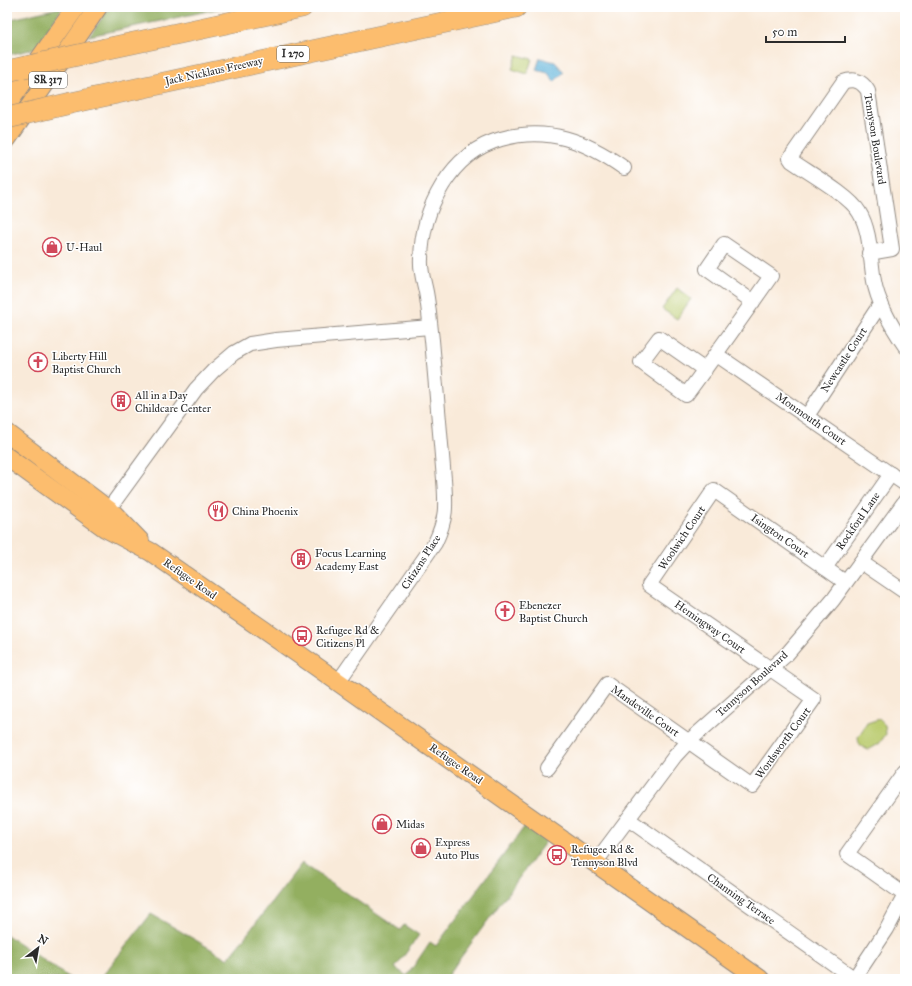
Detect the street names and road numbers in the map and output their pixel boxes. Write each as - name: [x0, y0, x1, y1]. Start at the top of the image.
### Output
- road number: I 270: [277, 46, 309, 62]
- street label: Jack Nicklaus Freeway: [163, 54, 265, 89]
- road number: SR 317: [29, 72, 67, 88]
- street label: Tennyson Boulevard: [861, 93, 889, 186]
- street label: Newcastle Court: [818, 325, 870, 395]
- street label: Monmouth Court: [773, 390, 849, 448]
- street label: Rockford Lane: [833, 489, 883, 552]
- street label: Woolwich Court: [656, 503, 708, 572]
- street label: Isington Court: [749, 511, 811, 561]
- street label: Citizens Place: [399, 532, 444, 592]
- street label: Refugee Road: [161, 556, 219, 602]
- street label: Hemingway Court: [672, 598, 748, 656]
- street label: Tennyson Boulevard: [714, 648, 791, 720]
- street label: Mandeville Court: [608, 683, 682, 739]
- street label: Wordsworth Court: [753, 705, 813, 781]
- street label: Refugee Road: [427, 741, 485, 787]
- street label: Channing Terrace: [705, 871, 778, 927]

